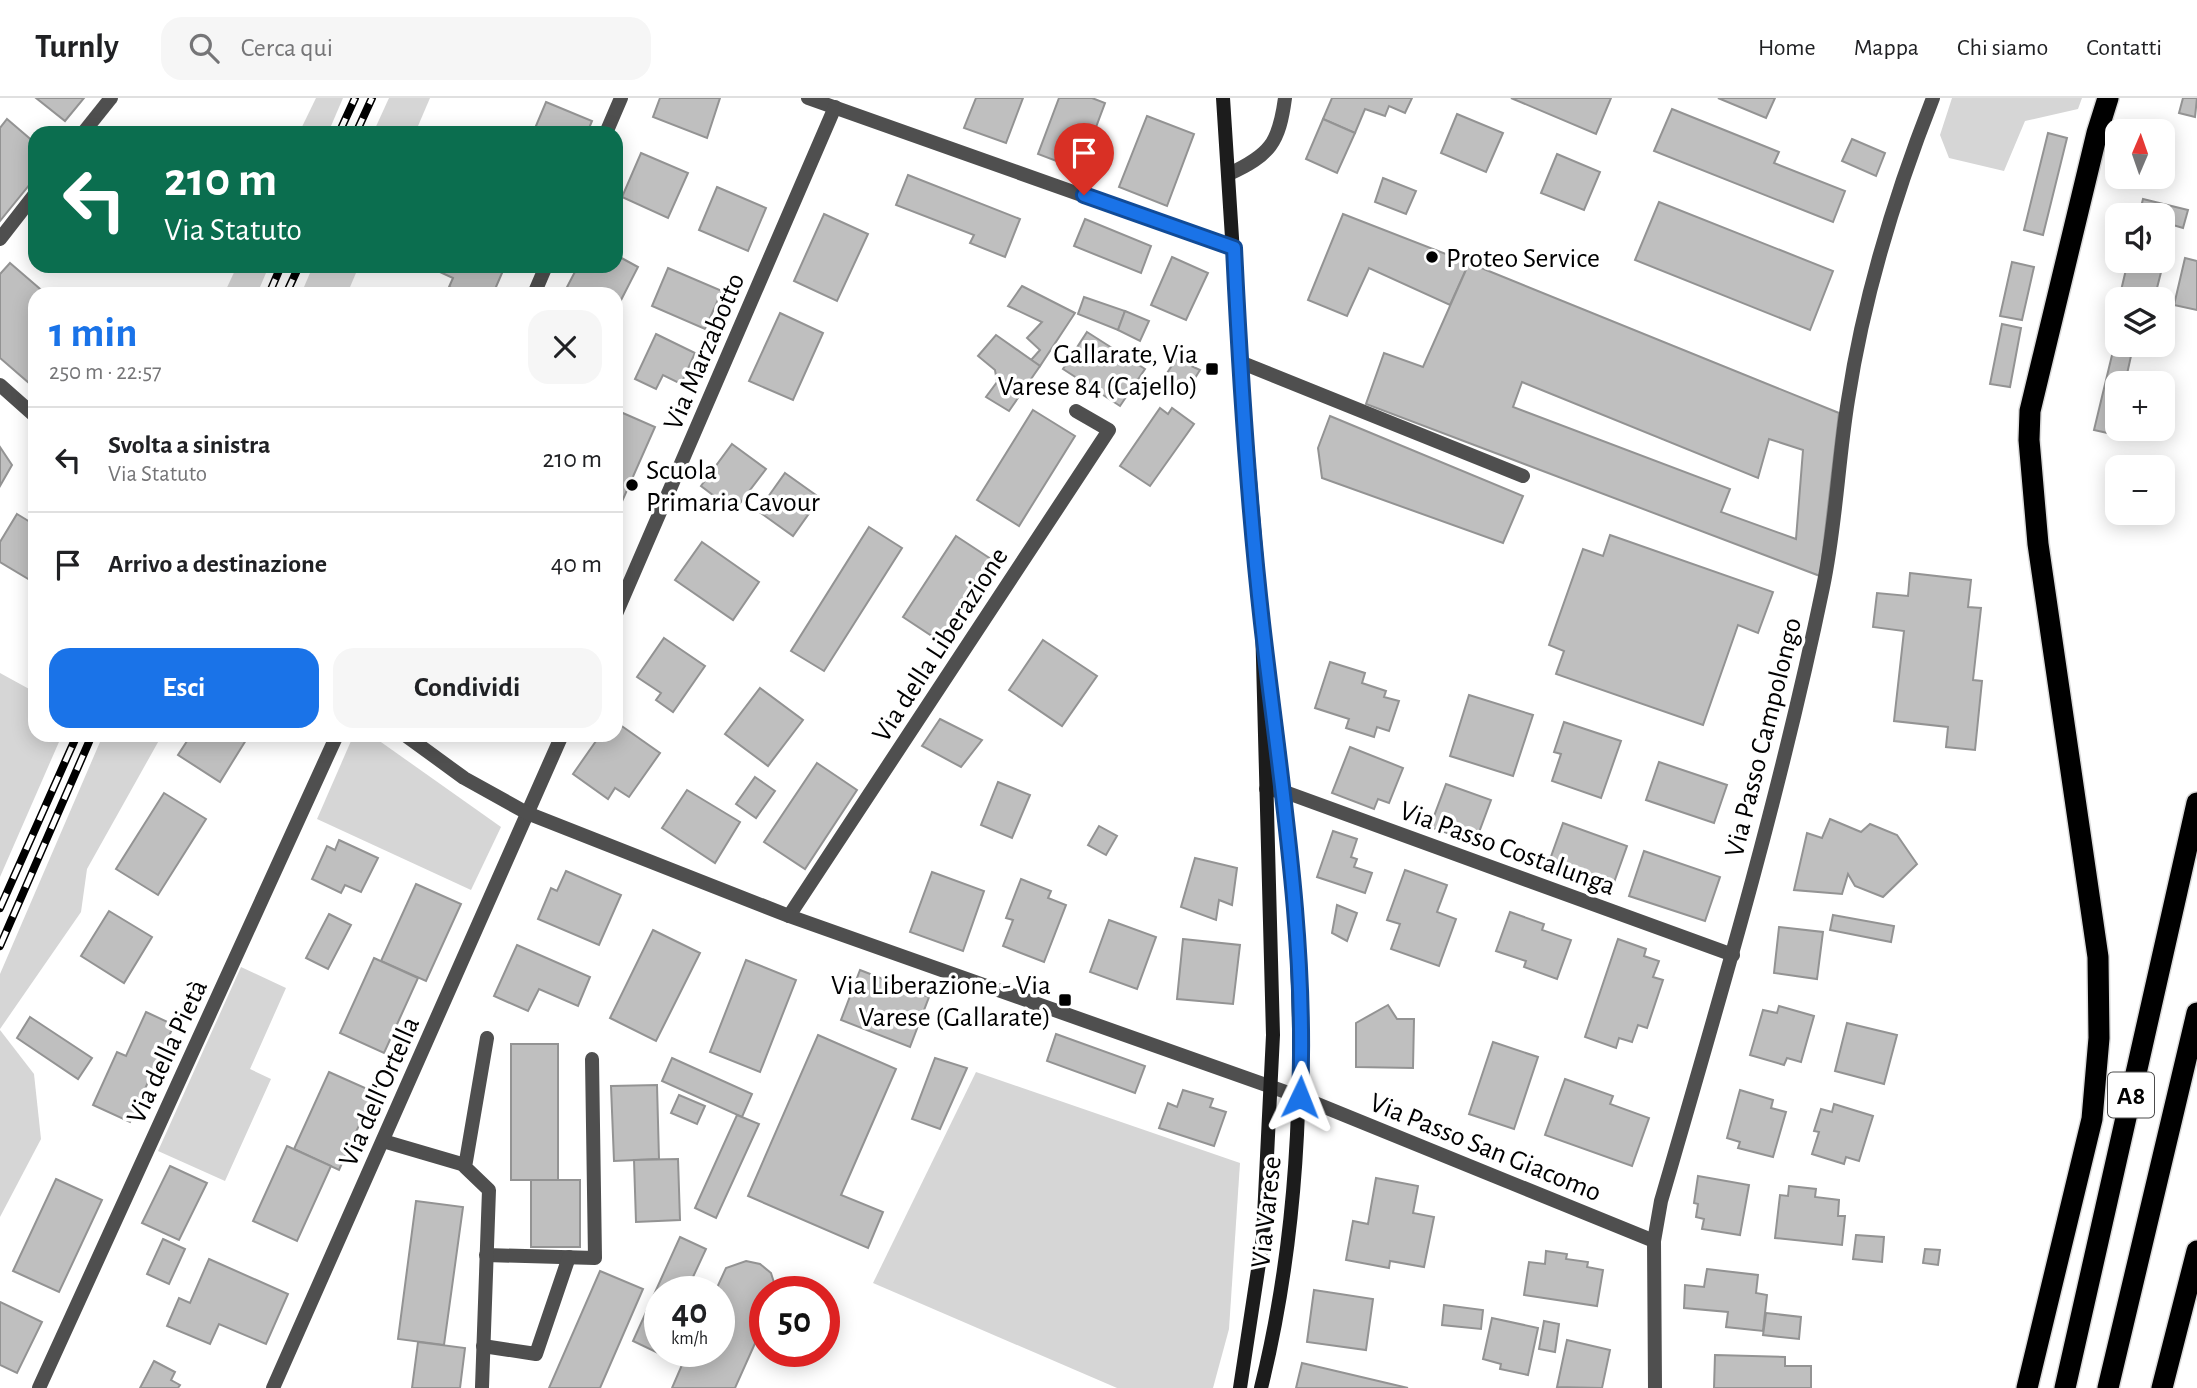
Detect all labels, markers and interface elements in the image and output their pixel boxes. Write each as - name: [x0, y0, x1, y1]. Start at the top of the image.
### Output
- search box: [161, 17, 651, 80]
- icon: search: [185, 29, 223, 67]
- text: Turnly: [35, 31, 119, 64]
- text: Cerca qui: [241, 35, 333, 61]
- text: Home: [1758, 36, 1816, 60]
- text: Mappa: [1854, 36, 1919, 60]
- text: Chi siamo: [1957, 36, 2048, 60]
- text: Contatti: [2086, 36, 2162, 60]
- north arrow: [2105, 119, 2175, 189]
- map controls: [2105, 119, 2175, 525]
- pin: [1054, 123, 1114, 195]
- icon: arrive: [1065, 134, 1103, 172]
- icon: left: [49, 154, 140, 245]
- text: 210 m: [164, 156, 277, 205]
- button: sound: [2105, 203, 2175, 273]
- text: Via Statuto: [164, 214, 302, 246]
- place label: Proteo Service: [1446, 245, 1600, 273]
- marker: Proteo Service: [1424, 249, 1440, 265]
- street label: Via Marzabotto: [659, 269, 750, 434]
- button: layers: [2105, 287, 2175, 357]
- button: close: [528, 310, 602, 384]
- text: 1 min: [49, 312, 138, 354]
- place label: Gallarate, Via Varese 84 (Cajello): [998, 341, 1198, 401]
- text: 250 m · 22:57: [49, 361, 162, 384]
- marker: Gallarate, Via Varese 84 (Cajello): [1204, 361, 1220, 377]
- button: +: [2105, 371, 2175, 441]
- text: Svolta a sinistra: [108, 432, 270, 458]
- icon: left: [49, 441, 87, 479]
- text: 210 m: [542, 446, 602, 472]
- button: −: [2105, 455, 2175, 525]
- place label: Scuola Primaria Cavour: [646, 457, 820, 517]
- text: Via Statuto: [108, 463, 207, 486]
- marker: Scuola Primaria Cavour: [624, 477, 640, 493]
- street label: Via della Liberazione: [868, 543, 1014, 747]
- icon: arrive: [49, 546, 87, 584]
- text: Arrivo a destinazione: [108, 551, 327, 577]
- text: 40 m: [551, 551, 602, 577]
- street label: Via Passo Campolongo: [1721, 615, 1807, 860]
- button: Esci: [49, 648, 319, 728]
- button: Condividi: [333, 648, 602, 728]
- street label: Via Passo Costalunga: [1396, 797, 1619, 901]
- place label: Via Liberazione - Via Varese (Gallarate): [831, 972, 1051, 1032]
- street label: Via della Pietà: [122, 976, 213, 1128]
- marker: Via Liberazione - Via Varese (Gallarate): [1057, 992, 1073, 1008]
- street label: Via dell'Ortella: [334, 1013, 425, 1171]
- position arrow: [1263, 1060, 1337, 1134]
- road number: A8: [2108, 1072, 2154, 1118]
- street label: Via Passo San Giacomo: [1365, 1089, 1605, 1207]
- street label: Via Varese: [1247, 1155, 1287, 1269]
- speed limit sign: 50: [749, 1276, 840, 1367]
- text: 40: [672, 1295, 707, 1330]
- text: km/h: [671, 1330, 708, 1348]

